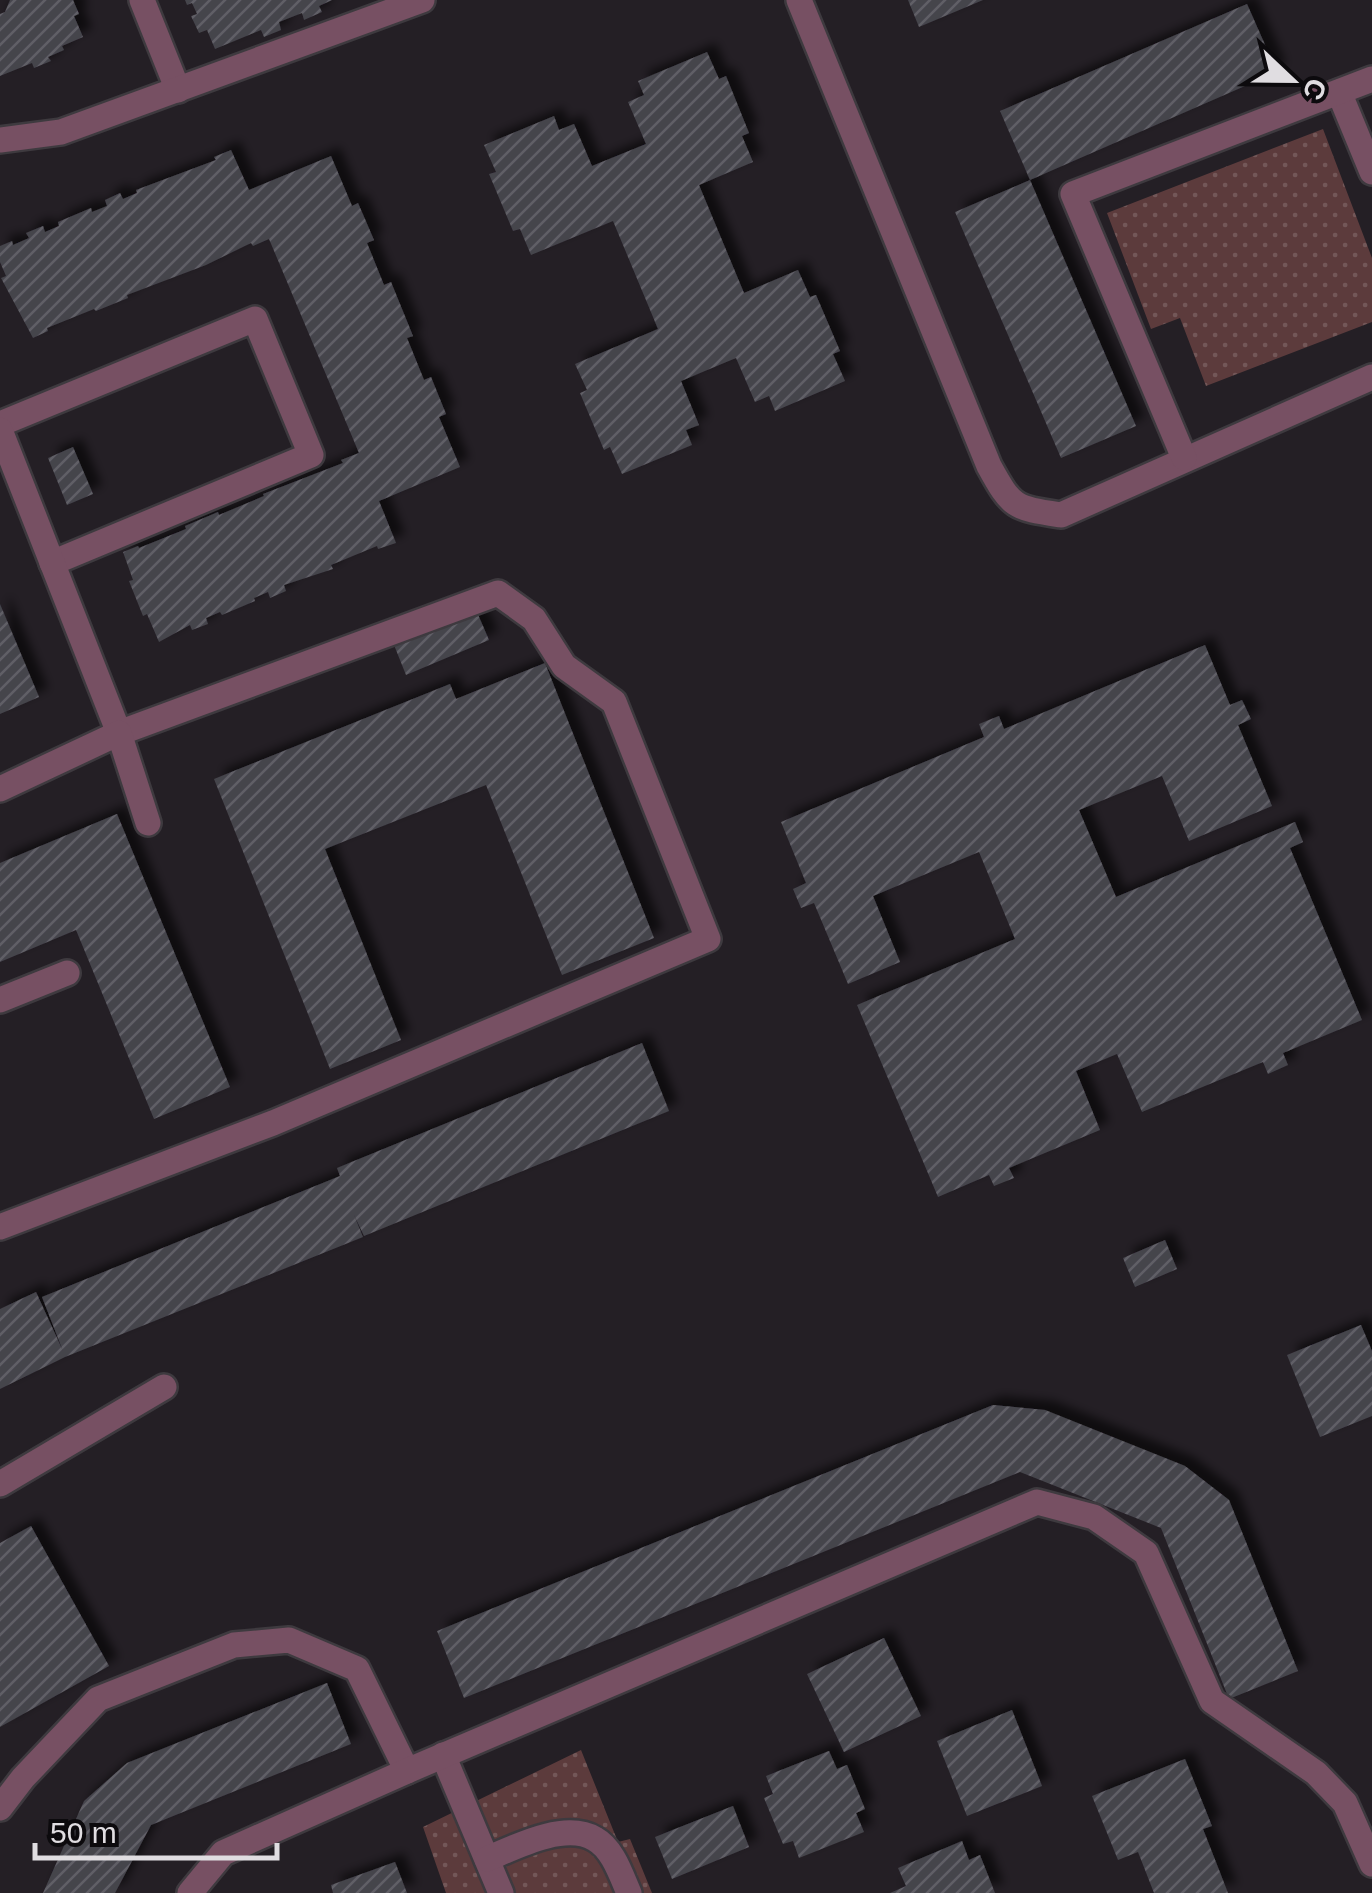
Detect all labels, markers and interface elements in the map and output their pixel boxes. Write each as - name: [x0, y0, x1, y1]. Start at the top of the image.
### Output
- north arrow: [1242, 30, 1342, 130]
- text: С: [1297, 74, 1333, 104]
- scale bar: [35, 1798, 278, 1860]
- text: 50 m: [50, 1816, 117, 1849]

